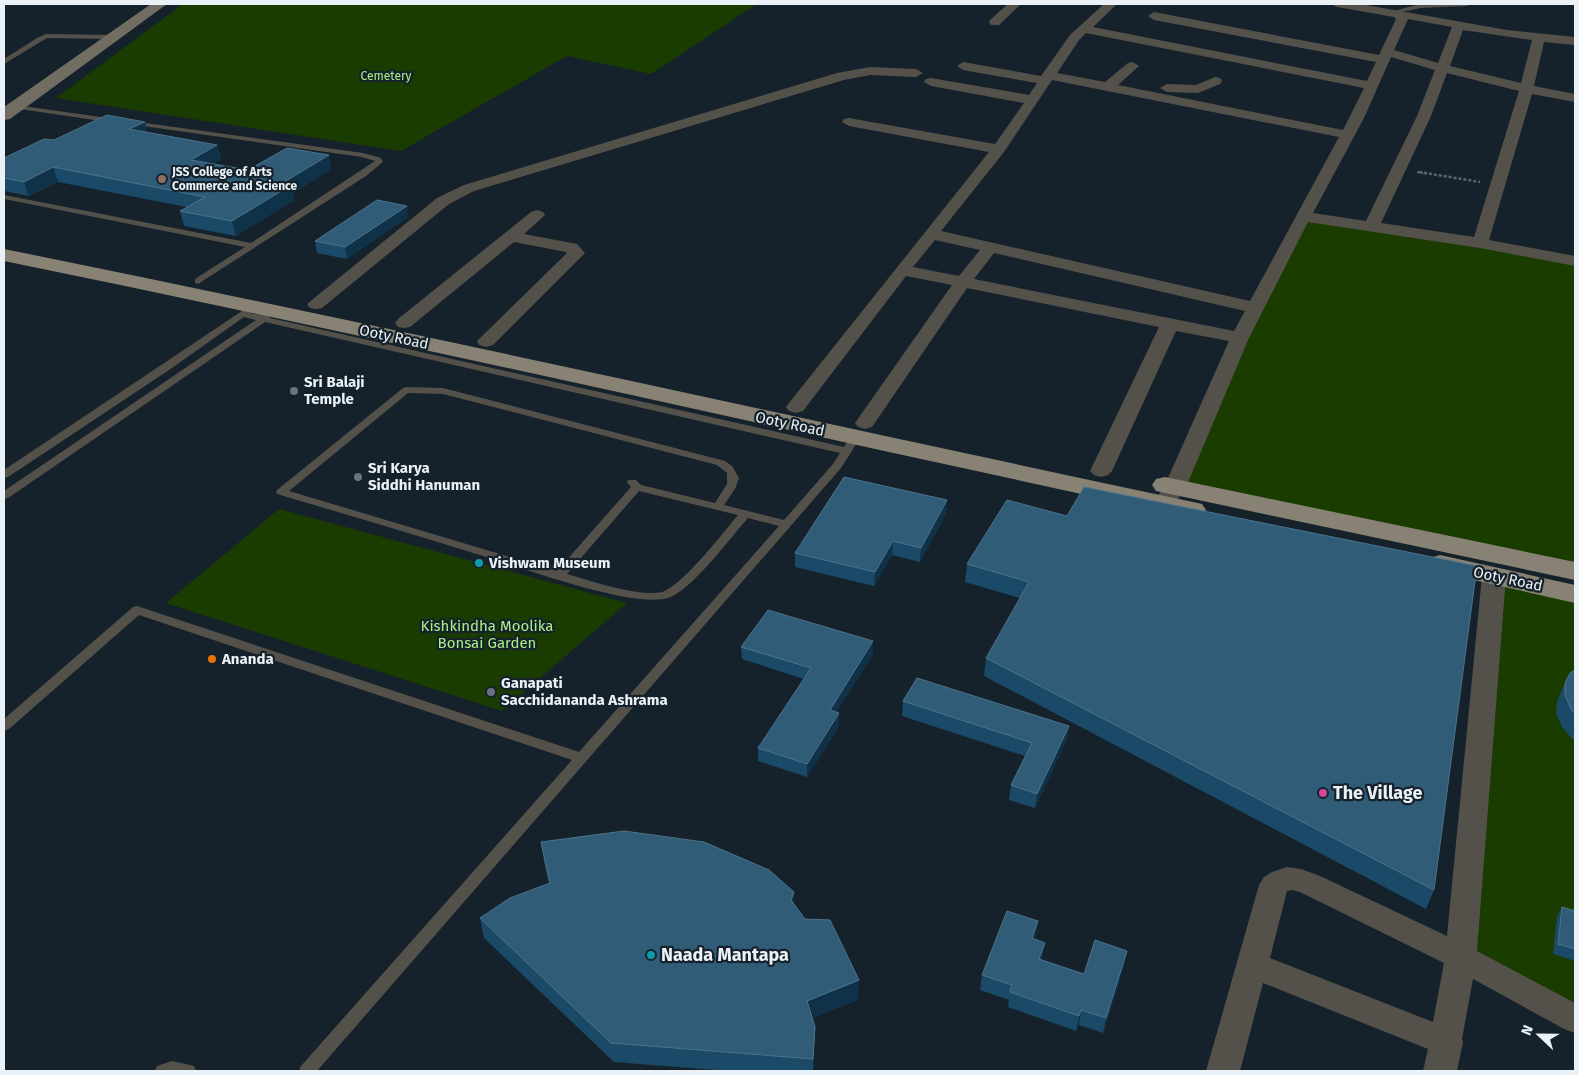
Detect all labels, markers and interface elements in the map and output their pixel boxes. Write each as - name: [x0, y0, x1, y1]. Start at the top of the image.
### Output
- park label: Cemetery: [360, 69, 412, 83]
- place label: JSS College of Arts Commerce and Science: [171, 165, 298, 193]
- marker: JSS College of Arts Commerce and Science: [156, 173, 168, 185]
- street label: Ooty Road: [358, 321, 430, 353]
- place label: Sri Balaji Temple: [304, 373, 365, 408]
- marker: Sri Balaji Temple: [288, 385, 300, 397]
- street label: Ooty Road: [754, 408, 826, 440]
- place label: Sri Karya Siddhi Hanuman: [368, 459, 480, 494]
- marker: Sri Karya Siddhi Hanuman: [352, 471, 364, 483]
- place label: Vishwam Museum: [488, 554, 610, 572]
- marker: Vishwam Museum: [473, 557, 485, 569]
- street label: Ooty Road: [1472, 563, 1544, 595]
- park label: Kishkindha Moolika Bonsai Garden: [421, 617, 553, 652]
- place label: Ananda: [221, 650, 274, 668]
- marker: Ananda: [206, 653, 218, 665]
- place label: Ganapati Sacchidananda Ashrama: [501, 674, 668, 709]
- marker: Ganapati Sacchidananda Ashrama: [485, 686, 497, 698]
- place label: The Village: [1333, 782, 1422, 804]
- marker: The Village: [1317, 787, 1329, 799]
- place label: Naada Mantapa: [661, 944, 789, 966]
- marker: Naada Mantapa: [645, 949, 657, 961]
- north arrow: [1514, 1010, 1564, 1060]
- text: N: [1518, 1023, 1537, 1038]

